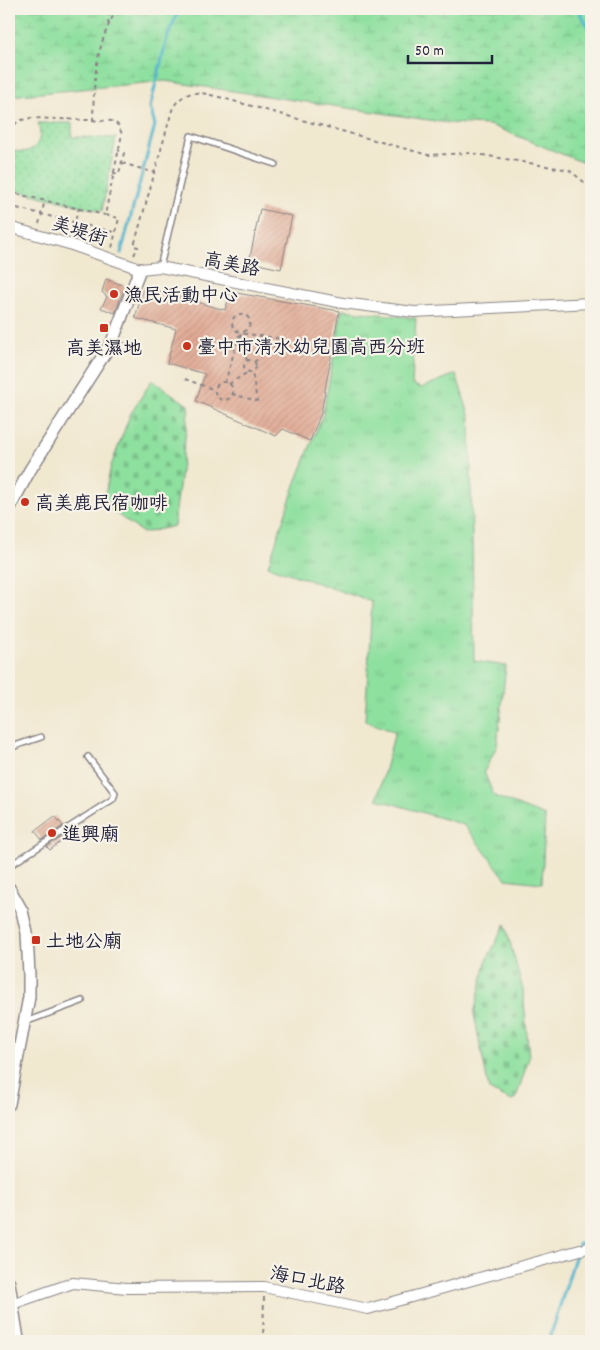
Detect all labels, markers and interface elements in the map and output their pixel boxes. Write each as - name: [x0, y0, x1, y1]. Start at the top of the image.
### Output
- scale bar: [408, 32, 491, 64]
- text: 50 m: [415, 41, 444, 63]
- street label: 美堤街: [48, 212, 110, 255]
- street label: 高美路: [201, 248, 262, 285]
- place label: 漁民活動中心: [124, 284, 238, 311]
- marker: 漁民活動中心: [108, 288, 120, 300]
- marker: 高美濕地: [98, 322, 110, 334]
- place label: 臺中市清水幼兒園高西分班: [197, 336, 425, 363]
- place label: 高美濕地: [66, 337, 142, 364]
- marker: 臺中市清水幼兒園高西分班: [181, 340, 193, 352]
- place label: 高美鹿民宿咖啡: [35, 492, 168, 519]
- marker: 高美鹿民宿咖啡: [19, 496, 31, 508]
- place label: 進興廟: [62, 823, 119, 850]
- marker: 進興廟: [46, 827, 58, 839]
- place label: 土地公廟: [46, 930, 122, 957]
- marker: 土地公廟: [30, 934, 42, 946]
- street label: 海口北路: [267, 1262, 347, 1303]

